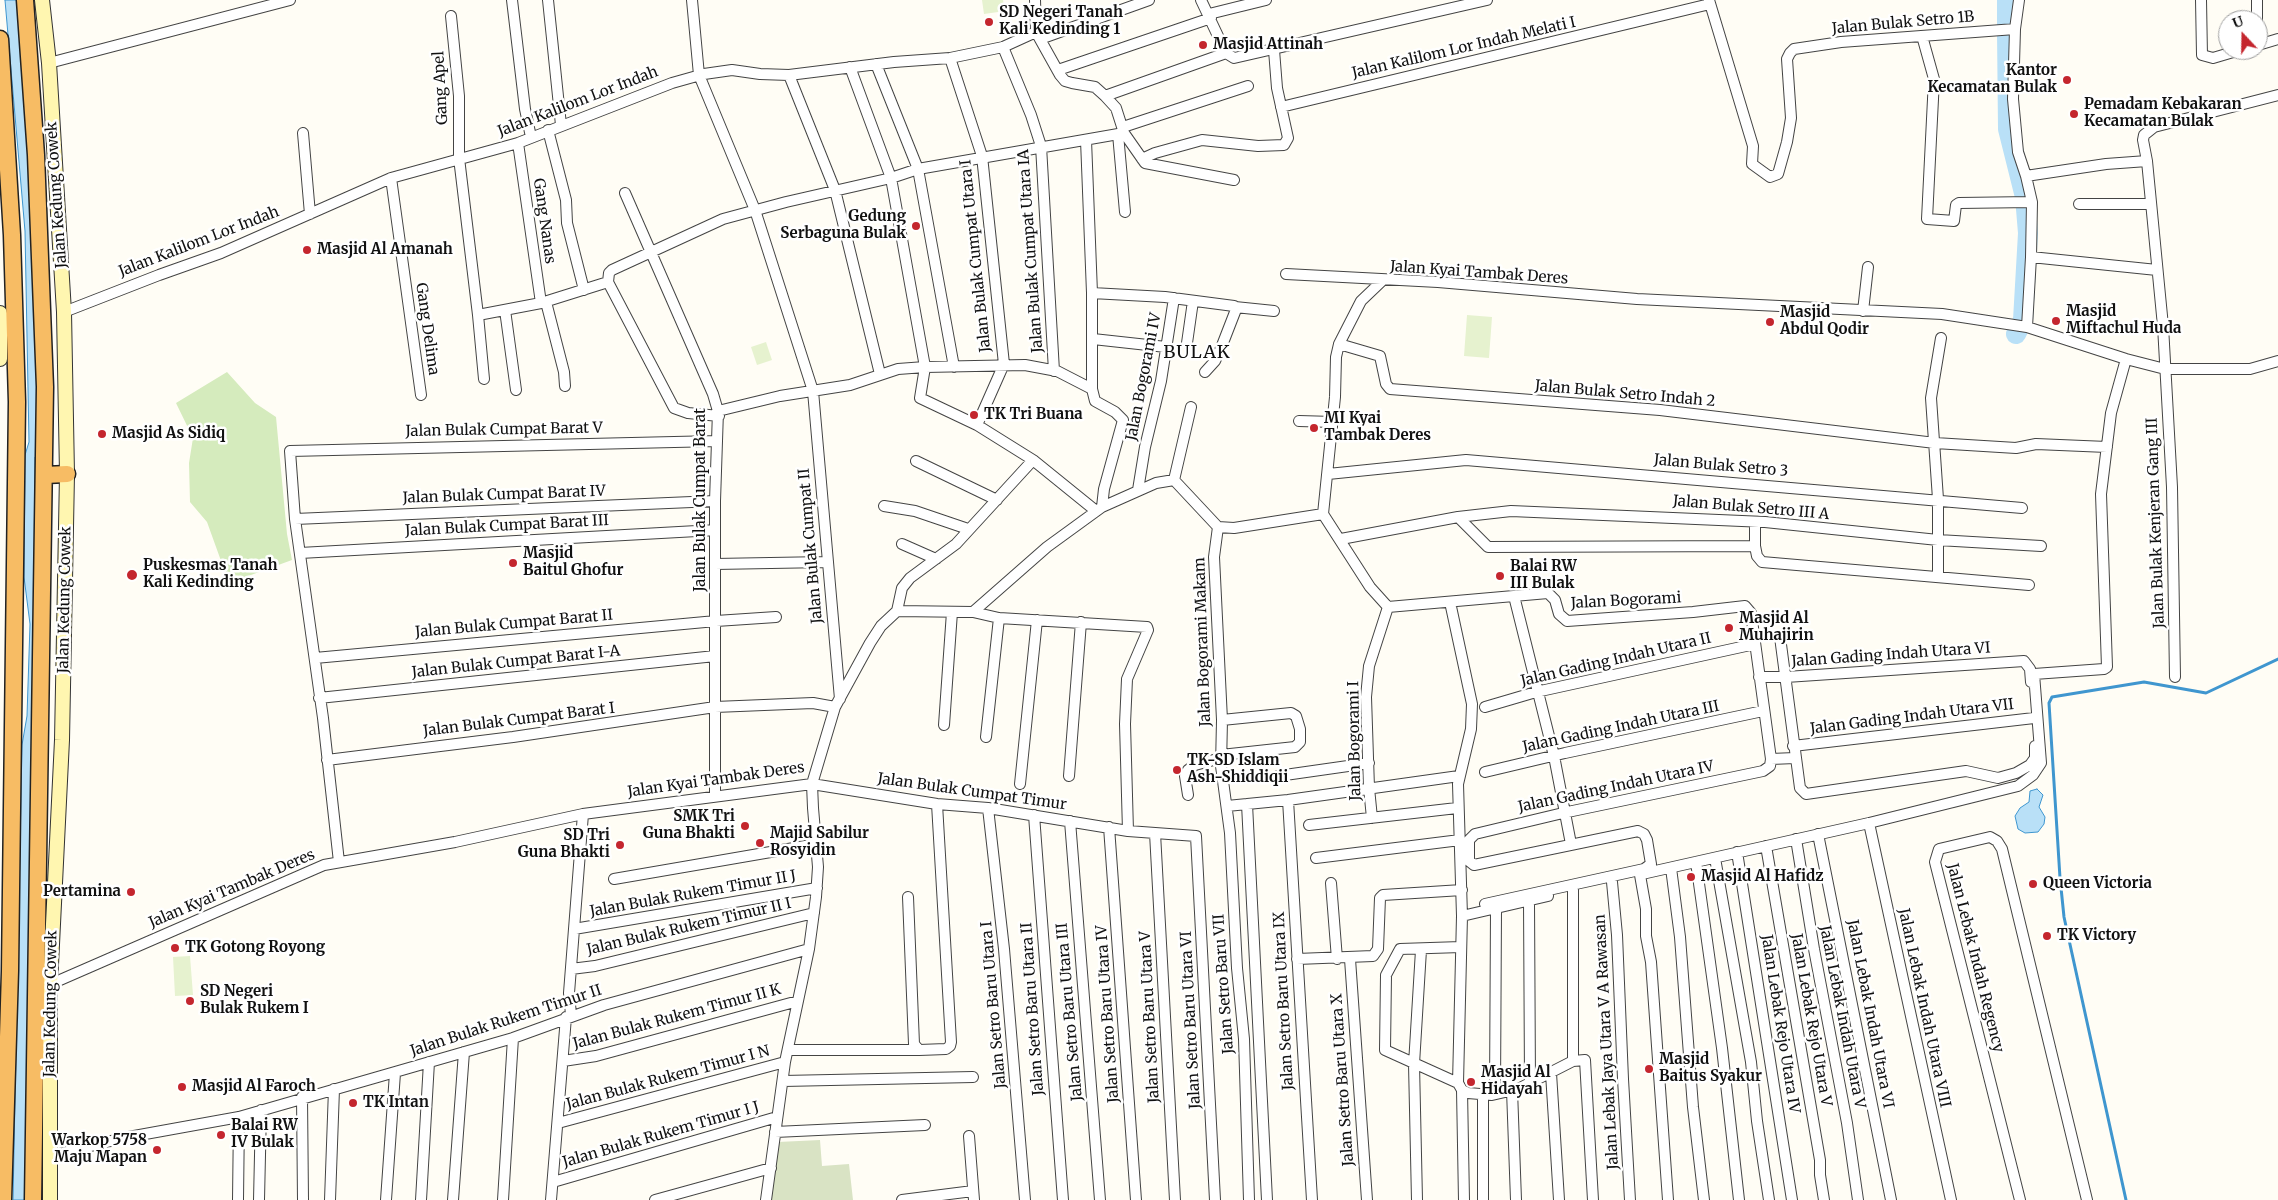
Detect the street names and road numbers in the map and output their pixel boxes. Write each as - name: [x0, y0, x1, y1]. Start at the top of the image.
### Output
- street label: Jalan Bulak Setro 1B: [1831, 8, 1975, 38]
- street label: Jalan Kalilom Lor Indah Melati I: [1350, 13, 1578, 83]
- street label: Gang Apel: [430, 51, 452, 125]
- street label: Jalan Kalilom Lor Indah: [495, 63, 661, 141]
- street label: Jalan Kedung Cowek: [43, 121, 71, 269]
- street label: Jalan Bulak Cumpat Utara IA: [1015, 149, 1047, 353]
- street label: Jalan Bulak Cumpat Utara I: [957, 159, 995, 353]
- street label: Gang Nanas: [529, 177, 559, 265]
- street label: Jalan Kalilom Lor Indah: [116, 203, 282, 281]
- street label: Jalan Kyai Tambak Deres: [1389, 258, 1569, 288]
- street label: Gang Delima: [412, 282, 442, 376]
- street label: Jalan Bogorami IV: [1123, 311, 1165, 443]
- street label: Jalan Bulak Setro Indah 2: [1534, 377, 1716, 411]
- street label: Jalan Bulak Cumpat Barat: [692, 408, 710, 592]
- street label: Jalan Bulak Kenjeran Gang III: [2143, 417, 2169, 629]
- street label: Jalan Bulak Cumpat Barat V: [405, 419, 603, 441]
- street label: Jalan Bulak Setro 3: [1653, 451, 1789, 481]
- street label: Jalan Bulak Cumpat II: [795, 467, 827, 625]
- street label: Jalan Bulak Cumpat Barat IV: [402, 482, 606, 508]
- street label: Jalan Bulak Setro III A: [1672, 492, 1830, 524]
- street label: Jalan Bulak Cumpat Barat III: [405, 512, 609, 540]
- street label: Jalan Kedung Cowek: [55, 526, 75, 674]
- street label: Jalan Bogorami Makam: [1191, 557, 1215, 727]
- street label: Jalan Bogorami: [1570, 589, 1682, 613]
- street label: Jalan Bulak Cumpat Barat II: [414, 606, 614, 642]
- street label: Jalan Gading Indah Utara II: [1519, 629, 1713, 691]
- street label: Jalan Gading Indah Utara VI: [1791, 639, 1991, 671]
- street label: Jalan Bulak Cumpat Barat I-A: [411, 642, 621, 682]
- street label: Jalan Bogorami I: [1345, 681, 1365, 801]
- street label: Jalan Gading Indah Utara VII: [1809, 696, 2015, 738]
- street label: Jalan Gading Indah Utara III: [1521, 697, 1721, 757]
- street label: Jalan Bulak Cumpat Barat I: [422, 699, 616, 741]
- street label: Jalan Gading Indah Utara IV: [1517, 757, 1715, 817]
- street label: Jalan Kyai Tambak Deres: [626, 759, 806, 801]
- street label: Jalan Bulak Cumpat Timur: [876, 770, 1068, 814]
- street label: Jalan Kyai Tambak Deres: [146, 846, 318, 932]
- street label: Jalan Lebak Indah Regency: [1943, 862, 2007, 1054]
- street label: Jalan Bulak Rukem Timur II J: [588, 867, 798, 921]
- street label: Jalan Bulak Rukem Timur II I: [585, 895, 793, 959]
- street label: Jalan Lebak Indah Utara VIII: [1894, 907, 1954, 1109]
- street label: Jalan Setro Baru Utara IX: [1270, 911, 1298, 1091]
- street label: Jalan Setro Baru VII: [1210, 913, 1238, 1055]
- street label: Jalan Lebak Jaya Utara V A Rawasan: [1591, 914, 1623, 1170]
- street label: Jalan Lebak Indah Utara VI: [1843, 918, 1897, 1110]
- street label: Jalan Setro Baru Utara I: [978, 921, 1010, 1089]
- street label: Jalan Setro Baru Utara II: [1018, 922, 1048, 1096]
- street label: Jalan Setro Baru Utara III: [1053, 922, 1087, 1102]
- street label: Jalan Lebak Indah Utara V: [1815, 924, 1869, 1110]
- street label: Jalan Setro Baru Utara IV: [1093, 925, 1123, 1103]
- street label: Jalan Kedung Cowek: [41, 930, 61, 1078]
- street label: Jalan Setro Baru Utara V: [1137, 930, 1163, 1104]
- street label: Jalan Setro Baru Utara VI: [1177, 931, 1205, 1109]
- street label: Jalan Lebak Rejo Utara V: [1787, 932, 1835, 1108]
- street label: Jalan Lebak Rejo Utara IV: [1757, 933, 1803, 1115]
- street label: Jalan Bulak Rukem Timur II K: [571, 981, 783, 1053]
- street label: Jalan Bulak Rukem Timur II: [408, 982, 604, 1060]
- street label: Jalan Setro Baru Utara X: [1328, 993, 1358, 1167]
- street label: Jalan Bulak Rukem Timur I N: [564, 1042, 772, 1114]
- street label: Jalan Bulak Rukem Timur I J: [561, 1098, 761, 1172]

